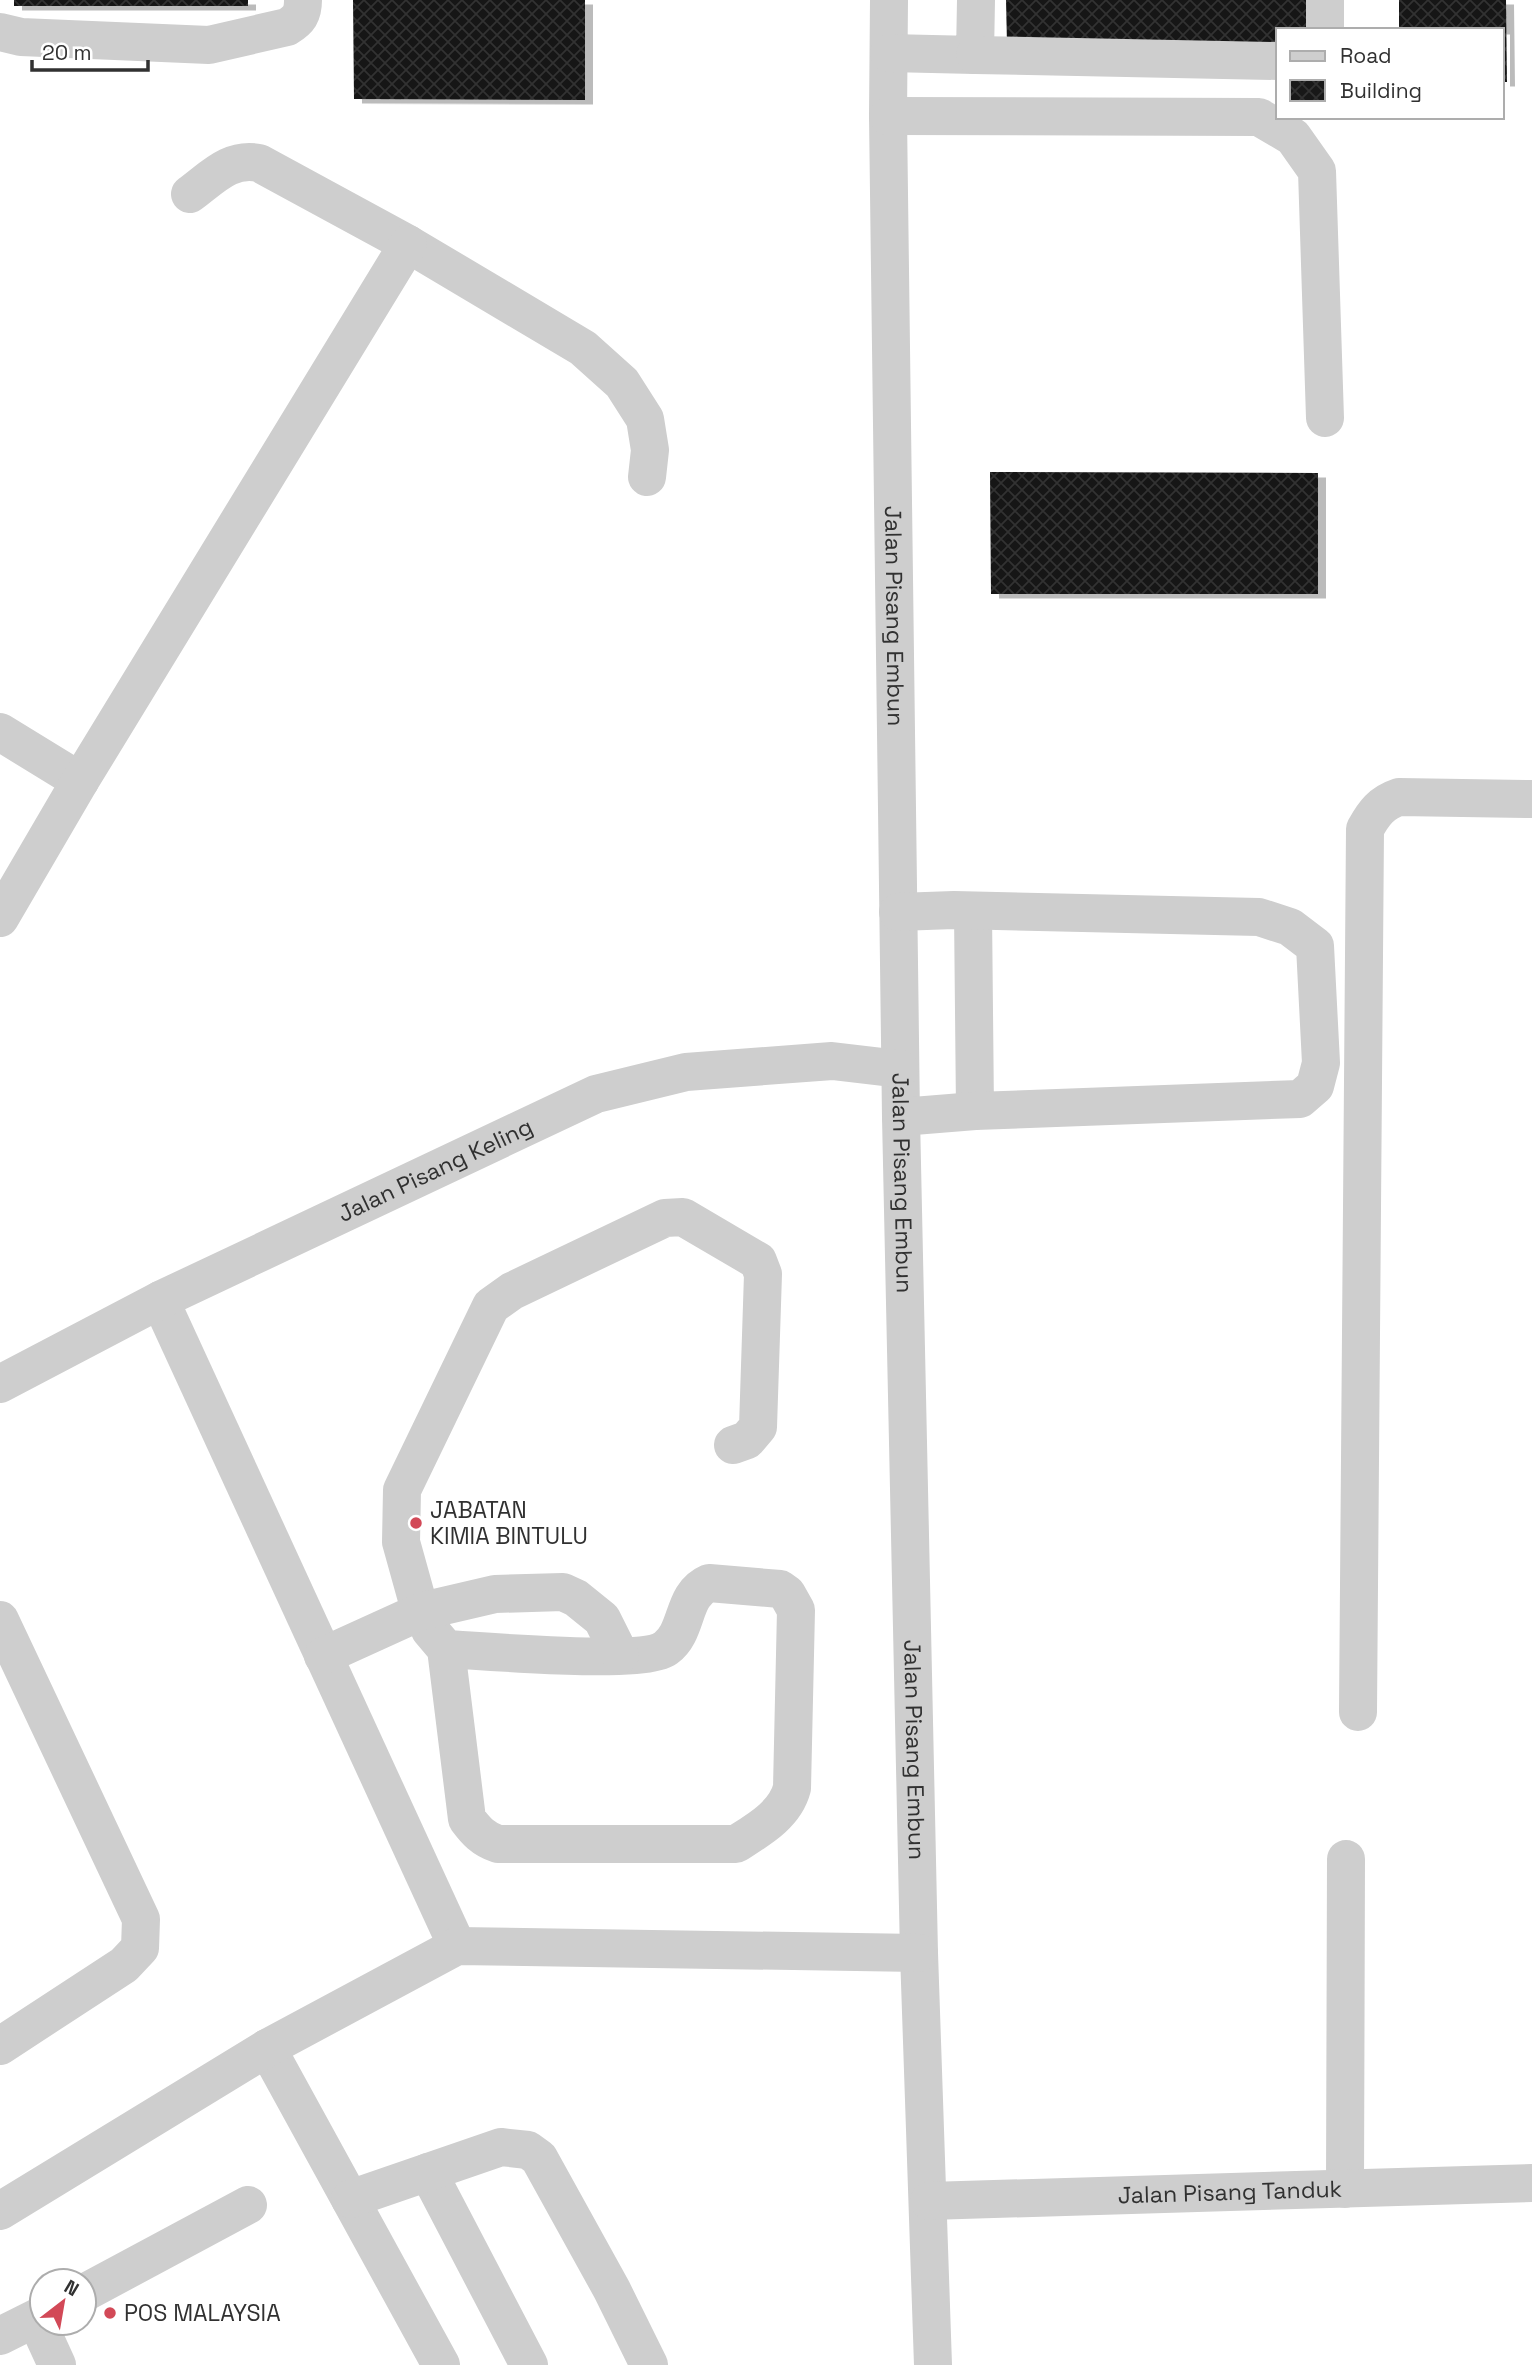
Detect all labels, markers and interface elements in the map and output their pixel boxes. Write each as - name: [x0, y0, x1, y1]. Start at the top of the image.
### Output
- scale bar: [32, 28, 147, 72]
- legend: [1276, 28, 1504, 119]
- text: 20 m: [42, 39, 92, 66]
- text: Road: [1340, 42, 1392, 69]
- text: Building: [1340, 77, 1422, 104]
- street label: Jalan Pisang Embun: [878, 506, 911, 726]
- street label: Jalan Pisang Embun: [885, 1072, 920, 1293]
- street label: Jalan Pisang Keling: [333, 1111, 537, 1229]
- place label: JABATAN KIMIA BINTULU: [430, 1495, 588, 1551]
- marker: JABATAN KIMIA BINTULU: [408, 1515, 424, 1531]
- street label: Jalan Pisang Embun: [897, 1639, 932, 1860]
- street label: Jalan Pisang Tanduk: [1117, 2174, 1342, 2210]
- north arrow: [28, 2267, 98, 2337]
- text: N: [60, 2274, 83, 2302]
- place label: POS MALAYSIA: [124, 2298, 281, 2328]
- marker: POS MALAYSIA: [102, 2305, 118, 2321]

